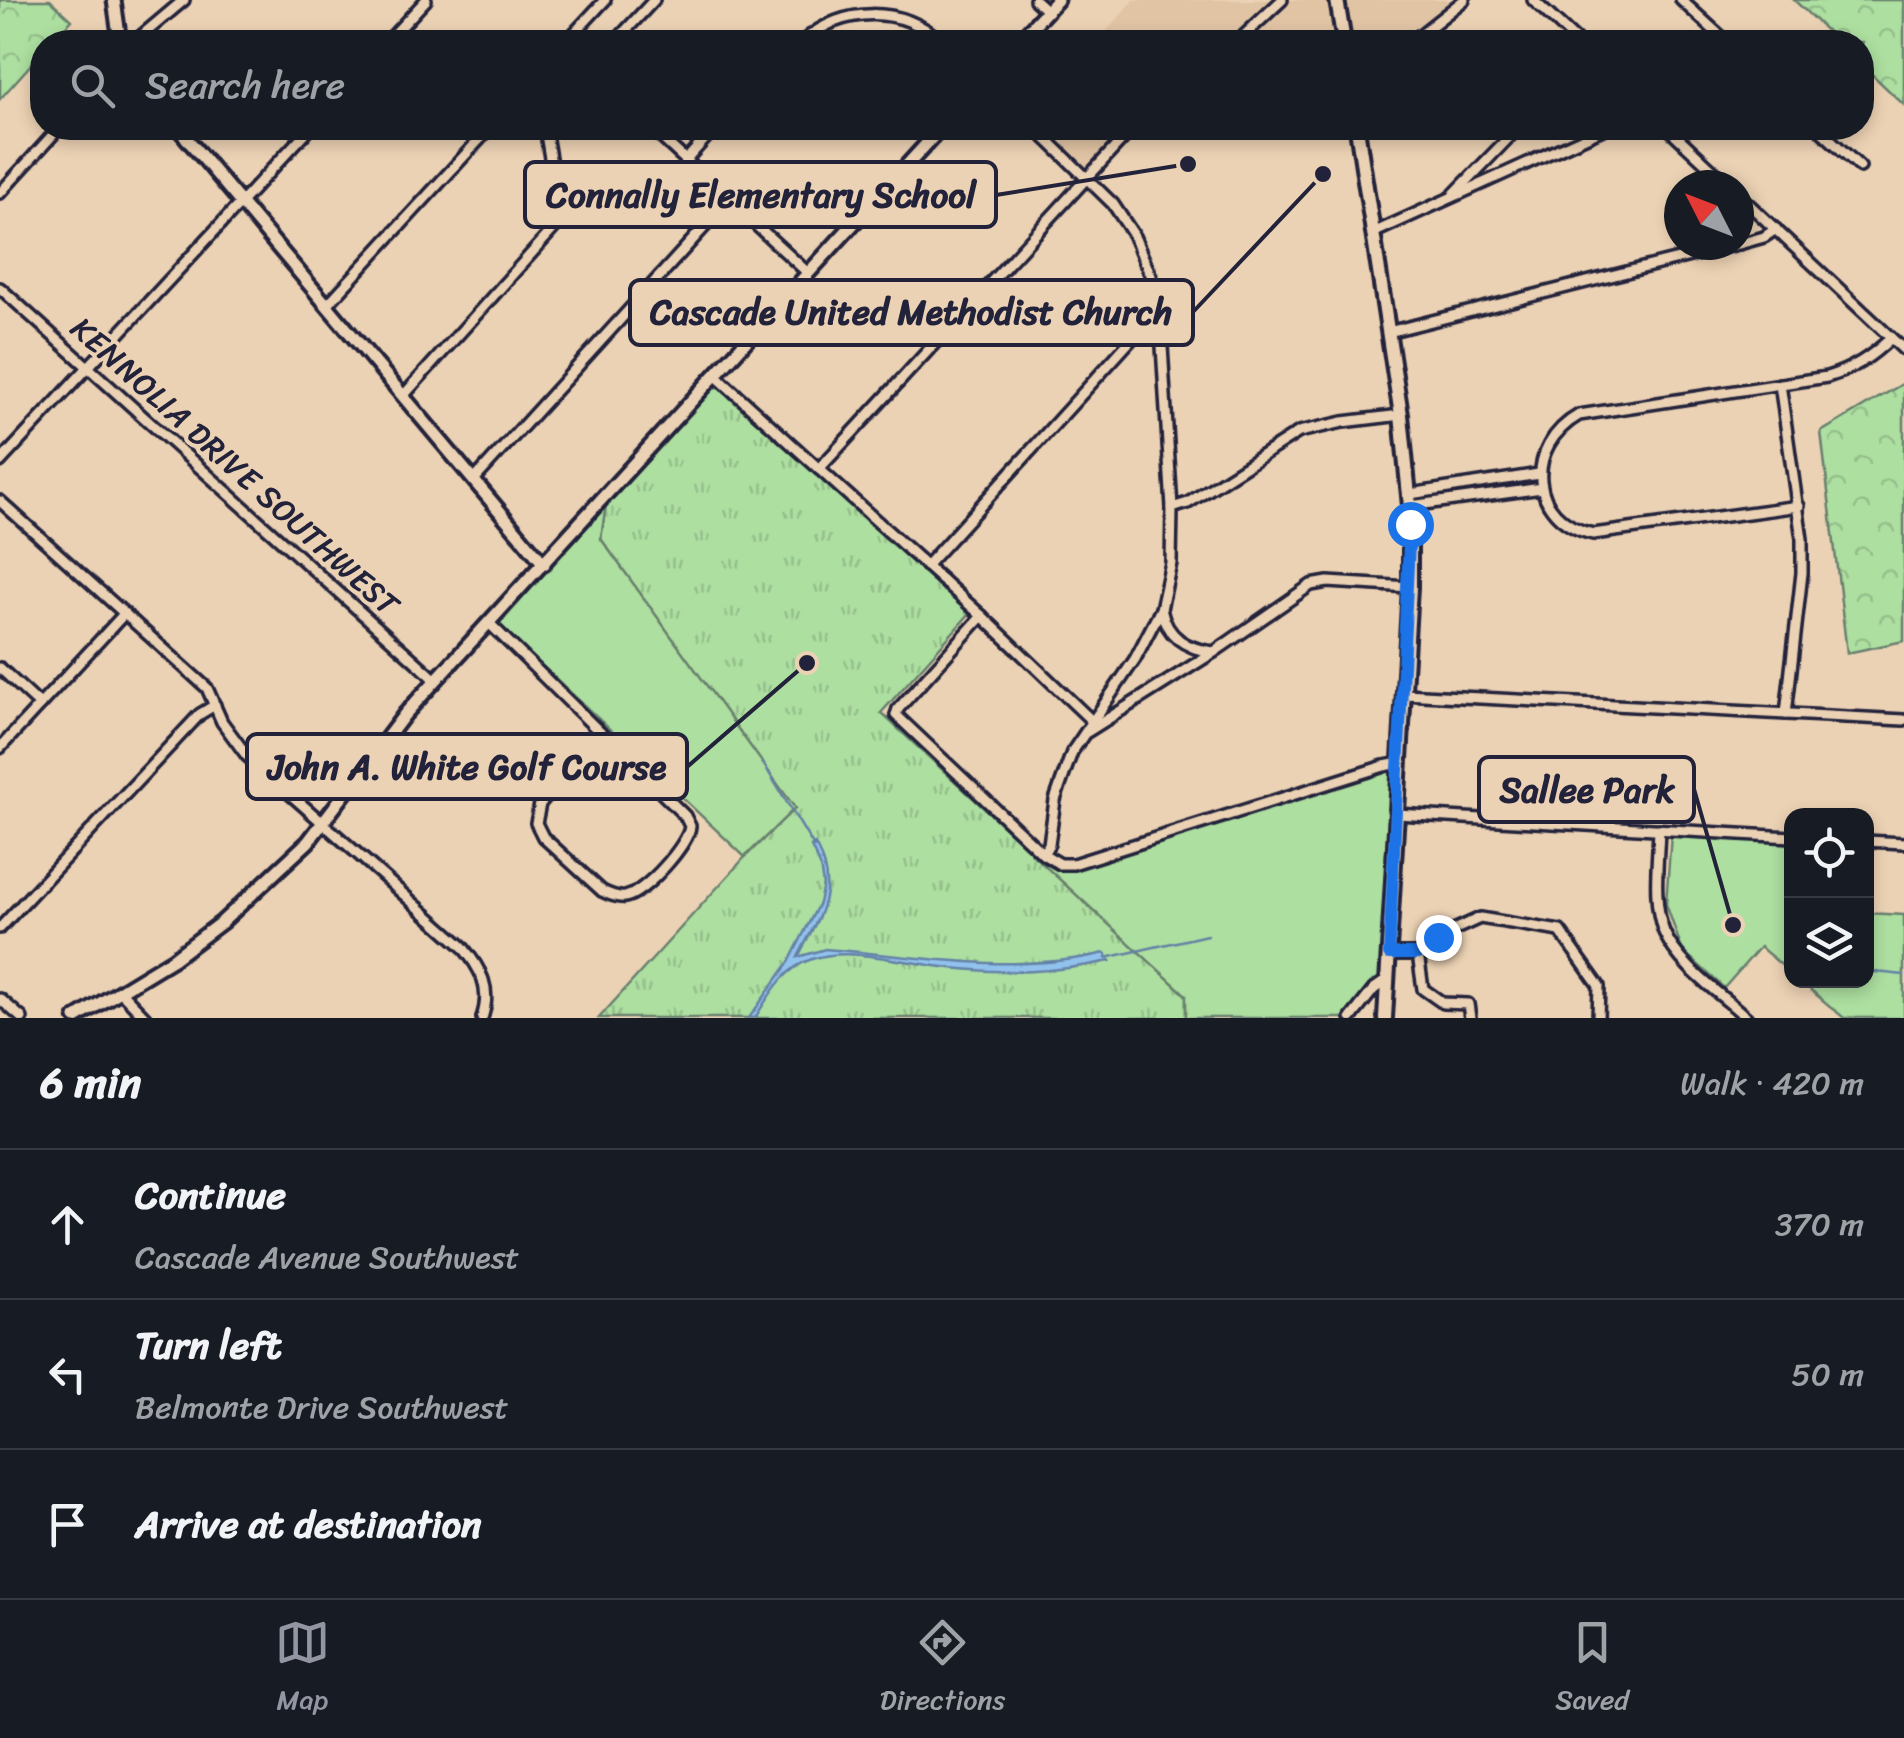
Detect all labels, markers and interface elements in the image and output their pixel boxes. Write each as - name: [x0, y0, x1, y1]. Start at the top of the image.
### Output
- search box: [30, 30, 1874, 140]
- text: Search here: [145, 52, 345, 119]
- icon: search: [65, 58, 120, 113]
- callout: Connally Elementary School: [525, 162, 996, 227]
- text: Connally Elementary School: [545, 164, 978, 226]
- north arrow: [1664, 170, 1754, 260]
- callout: Cascade United Methodist Church: [630, 280, 1193, 345]
- text: Cascade United Methodist Church: [649, 281, 1172, 343]
- street label: KENNOLIA DRIVE SOUTHWEST: [57, 302, 414, 632]
- route start: [1388, 502, 1434, 548]
- callout: John A. White Golf Course: [247, 734, 687, 799]
- text: John A. White Golf Course: [266, 736, 666, 798]
- callout: Sallee Park: [1479, 757, 1694, 822]
- text: Sallee Park: [1498, 759, 1676, 821]
- map controls: [1784, 808, 1874, 988]
- button: locate: [1784, 808, 1874, 898]
- button: layers: [1784, 898, 1874, 988]
- route end: [1416, 915, 1462, 961]
- text: 6 min: [40, 1046, 141, 1120]
- text: Walk · 420 m: [1680, 1055, 1864, 1112]
- text: Continue: [135, 1162, 286, 1229]
- text: 370 m: [1775, 1196, 1864, 1253]
- icon: ahead: [40, 1197, 95, 1252]
- text: Cascade Avenue Southwest: [135, 1229, 519, 1286]
- text: Turn left: [135, 1312, 281, 1379]
- text: 50 m: [1791, 1346, 1864, 1403]
- icon: left: [40, 1347, 95, 1402]
- text: Belmonte Drive Southwest: [135, 1379, 509, 1436]
- text: Arrive at destination: [135, 1491, 482, 1558]
- icon: arrive: [40, 1497, 95, 1552]
- tab: Map: [275, 1615, 330, 1724]
- tab: Directions: [880, 1615, 1005, 1724]
- tab: Saved: [1555, 1615, 1629, 1724]

